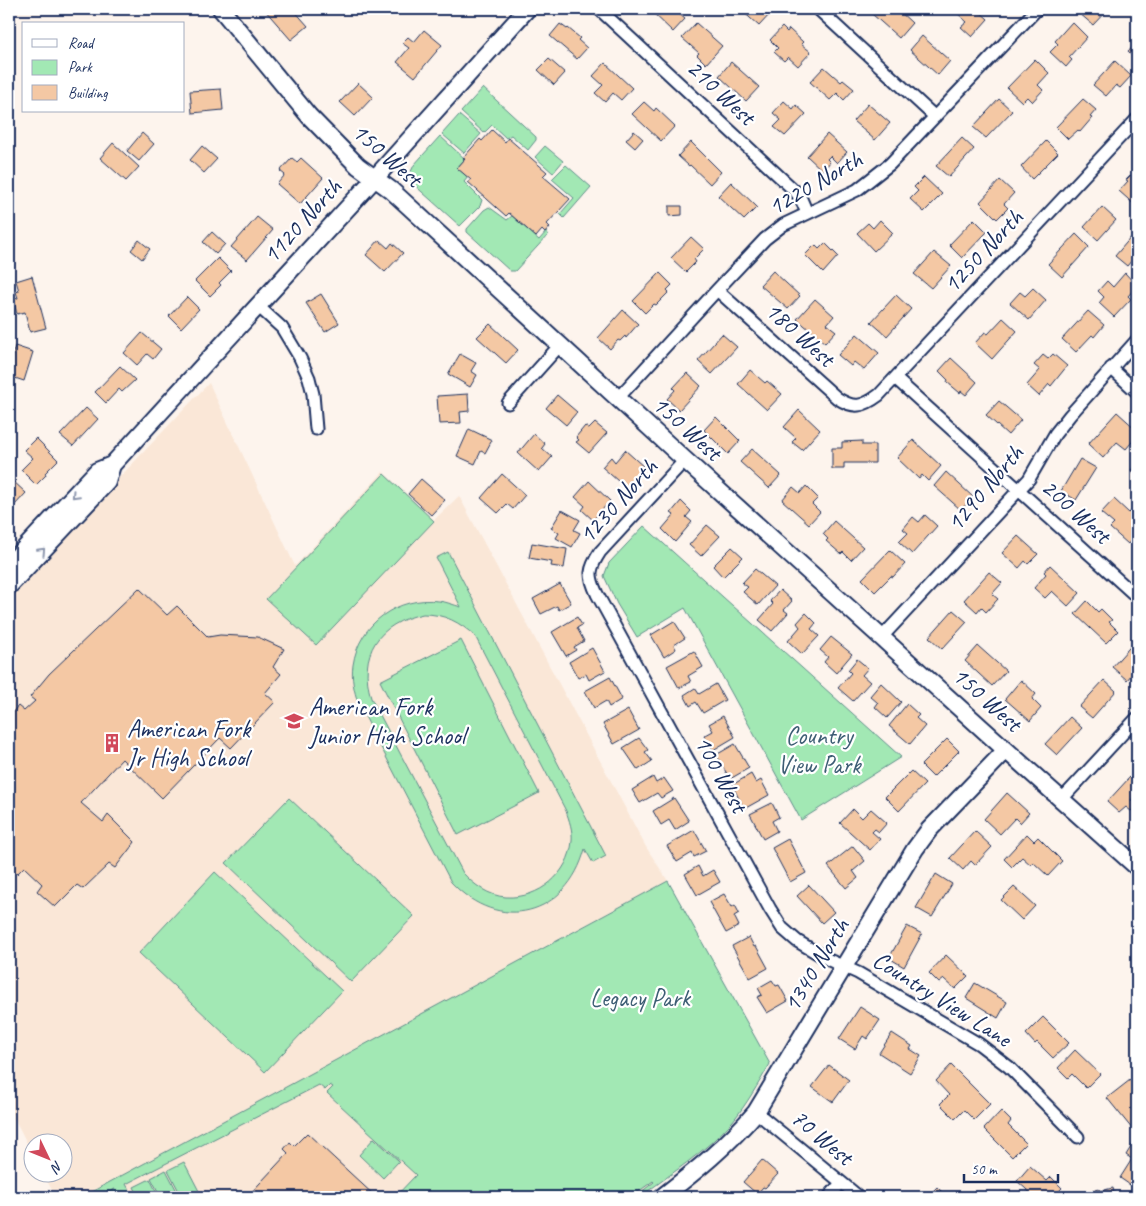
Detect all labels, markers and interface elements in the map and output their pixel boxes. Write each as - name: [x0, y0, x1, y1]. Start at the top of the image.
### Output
- legend: [22, 22, 185, 112]
- text: Road: [68, 34, 95, 53]
- street label: 210 West: [680, 52, 764, 134]
- text: Park: [68, 58, 93, 77]
- text: Building: [68, 84, 108, 103]
- street label: 150 West: [345, 116, 431, 196]
- street label: 1220 North: [762, 143, 868, 223]
- street label: 1120 North: [255, 171, 349, 270]
- street label: 1250 North: [936, 202, 1030, 300]
- street label: 180 West: [758, 294, 844, 375]
- street label: 150 West: [645, 388, 731, 469]
- street label: 1290 North: [939, 438, 1031, 538]
- street label: 1230 North: [571, 451, 665, 550]
- street label: 200 West: [1034, 471, 1120, 552]
- one-way arrow: [72, 489, 81, 498]
- one-way arrow: [36, 547, 45, 556]
- street label: 150 West: [945, 659, 1031, 740]
- place label: American Fork Junior High School: [308, 691, 470, 752]
- school or university icon: American Fork Junior High School: [283, 710, 305, 732]
- place label: American Fork Jr High School: [126, 713, 253, 774]
- park label: Country View Park: [778, 720, 862, 781]
- street label: 100 West: [687, 730, 756, 820]
- building icon: American Fork Jr High School: [101, 732, 123, 754]
- street label: 1340 North: [776, 912, 857, 1018]
- street label: Country View Lane: [867, 944, 1019, 1055]
- park label: Legacy Park: [590, 982, 692, 1014]
- street label: 70 West: [784, 1102, 862, 1174]
- north arrow: [22, 1134, 72, 1184]
- scale bar: [964, 1151, 1057, 1183]
- text: N: [46, 1158, 66, 1177]
- text: 50 m: [971, 1160, 998, 1179]

